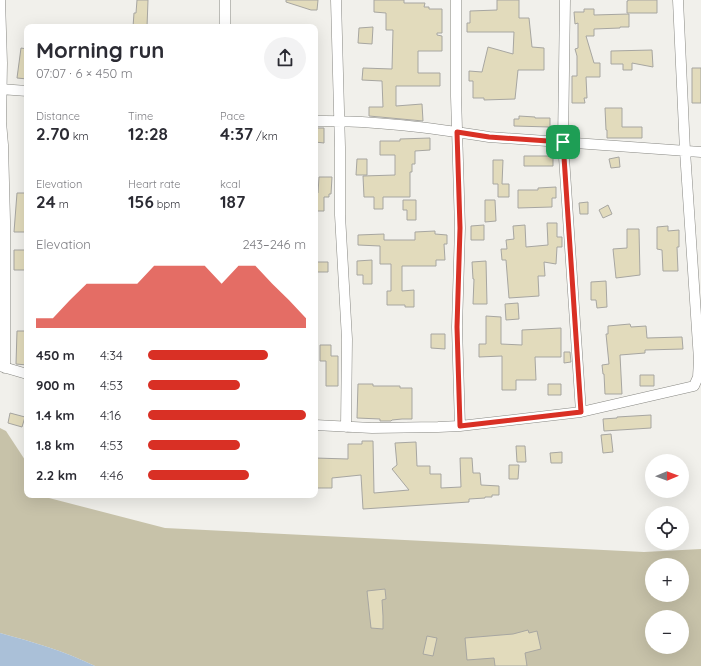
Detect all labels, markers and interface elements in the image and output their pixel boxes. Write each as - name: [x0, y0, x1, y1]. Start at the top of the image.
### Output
- text: Morning run: [36, 36, 164, 64]
- button: share: [264, 37, 306, 79]
- text: 07:07 · 6 × 450 m: [36, 65, 133, 81]
- text: Distance: [36, 109, 80, 123]
- text: Time: [128, 109, 153, 123]
- text: Pace: [220, 109, 245, 123]
- text: 2.70: [36, 123, 70, 144]
- text: 12:28: [128, 123, 168, 144]
- text: 4:37: [220, 123, 253, 144]
- pin: [546, 125, 580, 159]
- text: km: [70, 129, 89, 143]
- text: /km: [253, 129, 278, 143]
- icon: arrive: [552, 131, 574, 153]
- text: Elevation: [36, 177, 82, 191]
- text: Heart rate: [128, 177, 180, 191]
- text: kcal: [220, 177, 241, 191]
- text: 24: [36, 191, 56, 212]
- text: 156: [128, 191, 154, 212]
- text: 187: [220, 191, 245, 212]
- text: m: [56, 197, 69, 211]
- text: bpm: [154, 197, 180, 211]
- text: Elevation: [36, 236, 91, 252]
- text: 243–246 m: [242, 236, 306, 252]
- text: 450 m: [36, 347, 75, 363]
- text: 4:34: [100, 347, 123, 363]
- text: 900 m: [36, 377, 75, 393]
- text: 4:53: [100, 377, 123, 393]
- text: 1.4 km: [36, 407, 75, 423]
- text: 4:16: [100, 407, 121, 423]
- text: 1.8 km: [36, 437, 74, 453]
- text: 4:53: [100, 437, 123, 453]
- north arrow: [645, 454, 689, 498]
- map controls: [645, 454, 689, 654]
- text: 2.2 km: [36, 467, 77, 483]
- text: 4:46: [100, 467, 123, 483]
- button: locate: [645, 506, 689, 550]
- button: +: [645, 558, 689, 602]
- button: −: [645, 610, 689, 654]

